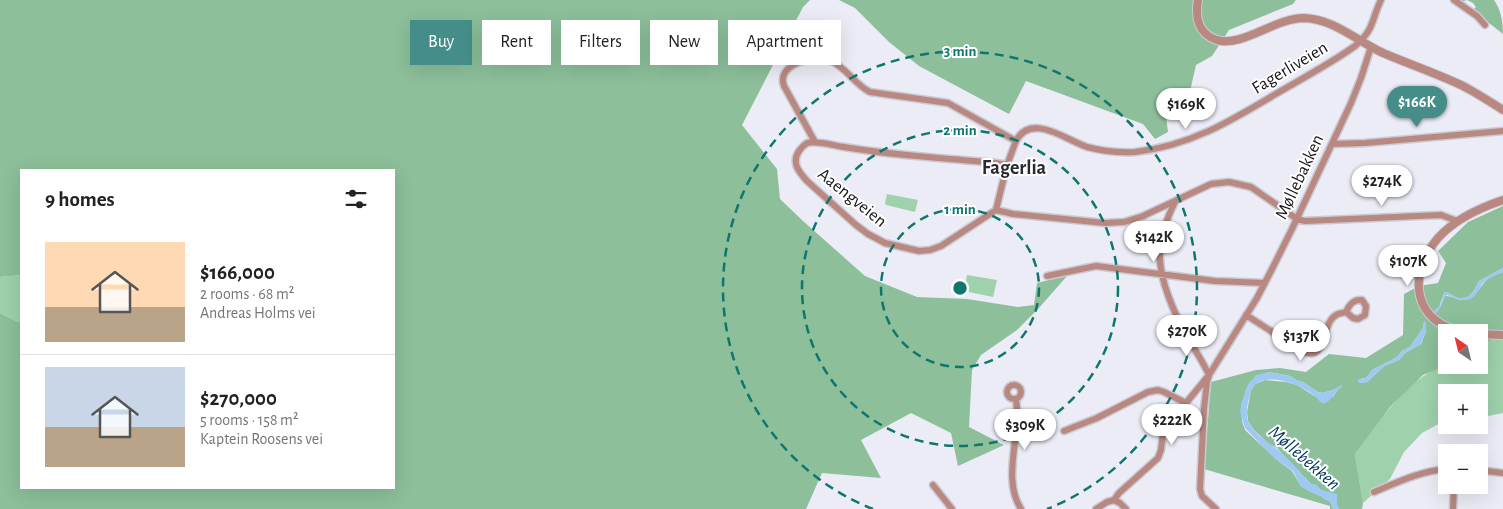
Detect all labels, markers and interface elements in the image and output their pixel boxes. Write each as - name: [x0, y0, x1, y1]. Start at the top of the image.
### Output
- chip: Buy: [410, 20, 472, 65]
- chip: Rent: [482, 20, 551, 65]
- chip: Filters: [561, 20, 640, 65]
- chip: New: [650, 20, 718, 65]
- chip: Apartment: [728, 20, 841, 65]
- street label: Fagerliveien: [1249, 38, 1331, 98]
- text: 3 min: [944, 44, 976, 59]
- pin: $166K: [1382, 86, 1452, 128]
- pin: $169K: [1151, 88, 1221, 130]
- text: $166K: [1398, 94, 1436, 110]
- text: $169K: [1167, 96, 1205, 112]
- text: 2 min: [943, 123, 977, 138]
- street label: Møllebakken: [1273, 132, 1327, 222]
- district label: Fagerlia: [982, 158, 1047, 178]
- pin: $274K: [1347, 164, 1417, 207]
- street label: Aaengveien: [814, 165, 890, 231]
- text: $274K: [1362, 173, 1402, 189]
- icon: filters: [342, 185, 370, 213]
- text: 9 homes: [45, 189, 115, 210]
- text: 1 min: [944, 202, 976, 217]
- pin: $142K: [1119, 220, 1189, 263]
- text: $142K: [1135, 229, 1173, 245]
- pin: $107K: [1373, 244, 1443, 287]
- text: $107K: [1389, 253, 1427, 269]
- icon: home: [85, 262, 145, 322]
- text: $166,000: [200, 262, 275, 283]
- centre of rings: [951, 279, 969, 297]
- text: 2 rooms · 68 m²: [200, 286, 294, 302]
- text: Andreas Holms vei: [200, 305, 316, 321]
- pin: $270K: [1152, 314, 1222, 357]
- pin: $137K: [1266, 320, 1336, 362]
- text: $270K: [1167, 323, 1207, 339]
- north arrow: [1438, 324, 1488, 374]
- map controls: [1438, 324, 1488, 494]
- text: $137K: [1283, 328, 1319, 344]
- button: +: [1438, 384, 1488, 434]
- icon: home: [85, 387, 145, 447]
- text: $270,000: [200, 388, 277, 409]
- pin: $222K: [1137, 404, 1207, 446]
- pin: $309K: [990, 408, 1060, 451]
- text: 5 rooms · 158 m²: [200, 412, 299, 428]
- text: $222K: [1152, 412, 1192, 428]
- text: $309K: [1005, 417, 1045, 433]
- water label: Møllebekken: [1265, 422, 1343, 494]
- text: Kaptein Roosens vei: [200, 431, 323, 447]
- button: −: [1438, 444, 1488, 494]

